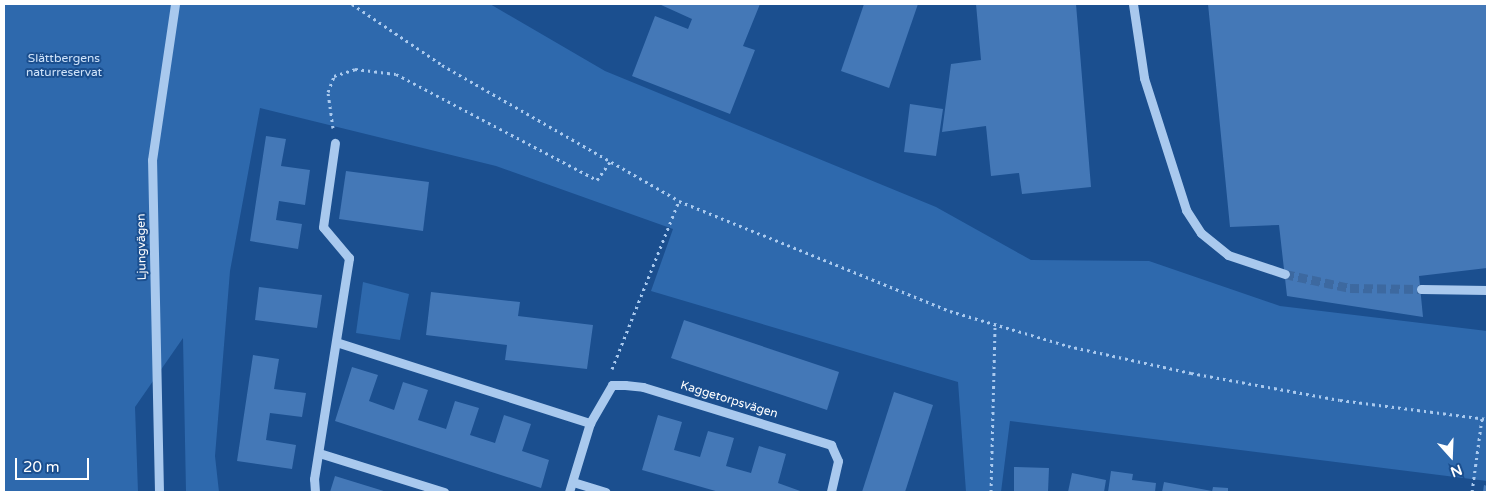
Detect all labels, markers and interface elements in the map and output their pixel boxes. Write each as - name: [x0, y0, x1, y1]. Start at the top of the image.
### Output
- park label: Slättbergens naturreservat: [26, 52, 102, 80]
- street label: Ljungvägen: [134, 213, 150, 281]
- street label: Kaggetorpsvägen: [679, 378, 779, 422]
- north arrow: [1426, 431, 1476, 481]
- scale bar: [18, 448, 91, 480]
- text: 20 m: [23, 458, 60, 476]
- text: N: [1448, 461, 1464, 480]

